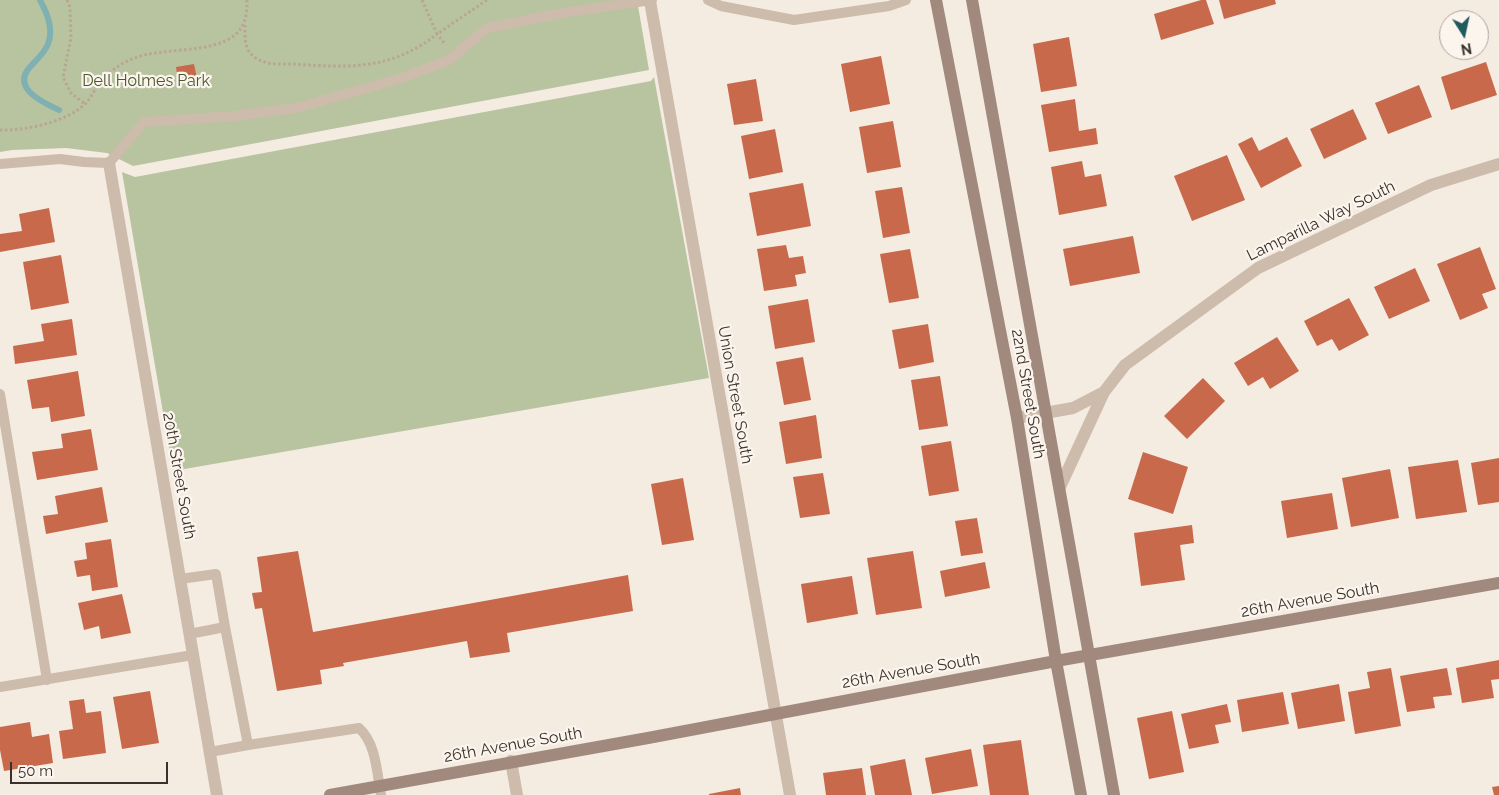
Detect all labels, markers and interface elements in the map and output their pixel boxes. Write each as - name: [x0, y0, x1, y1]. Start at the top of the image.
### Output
- north arrow: [1439, 10, 1489, 60]
- text: N: [1460, 40, 1473, 58]
- park label: Dell Holmes Park: [82, 71, 210, 91]
- street label: Lamparilla Way South: [1244, 177, 1398, 265]
- street label: Union Street South: [713, 325, 757, 465]
- street label: 22nd Street South: [1007, 327, 1049, 461]
- street label: 20th Street South: [158, 411, 200, 541]
- street label: 26th Avenue South: [1239, 578, 1381, 622]
- street label: 26th Avenue South: [840, 649, 982, 693]
- street label: 26th Avenue South: [442, 723, 584, 767]
- scale bar: [12, 752, 170, 784]
- text: 50 m: [18, 762, 53, 780]

